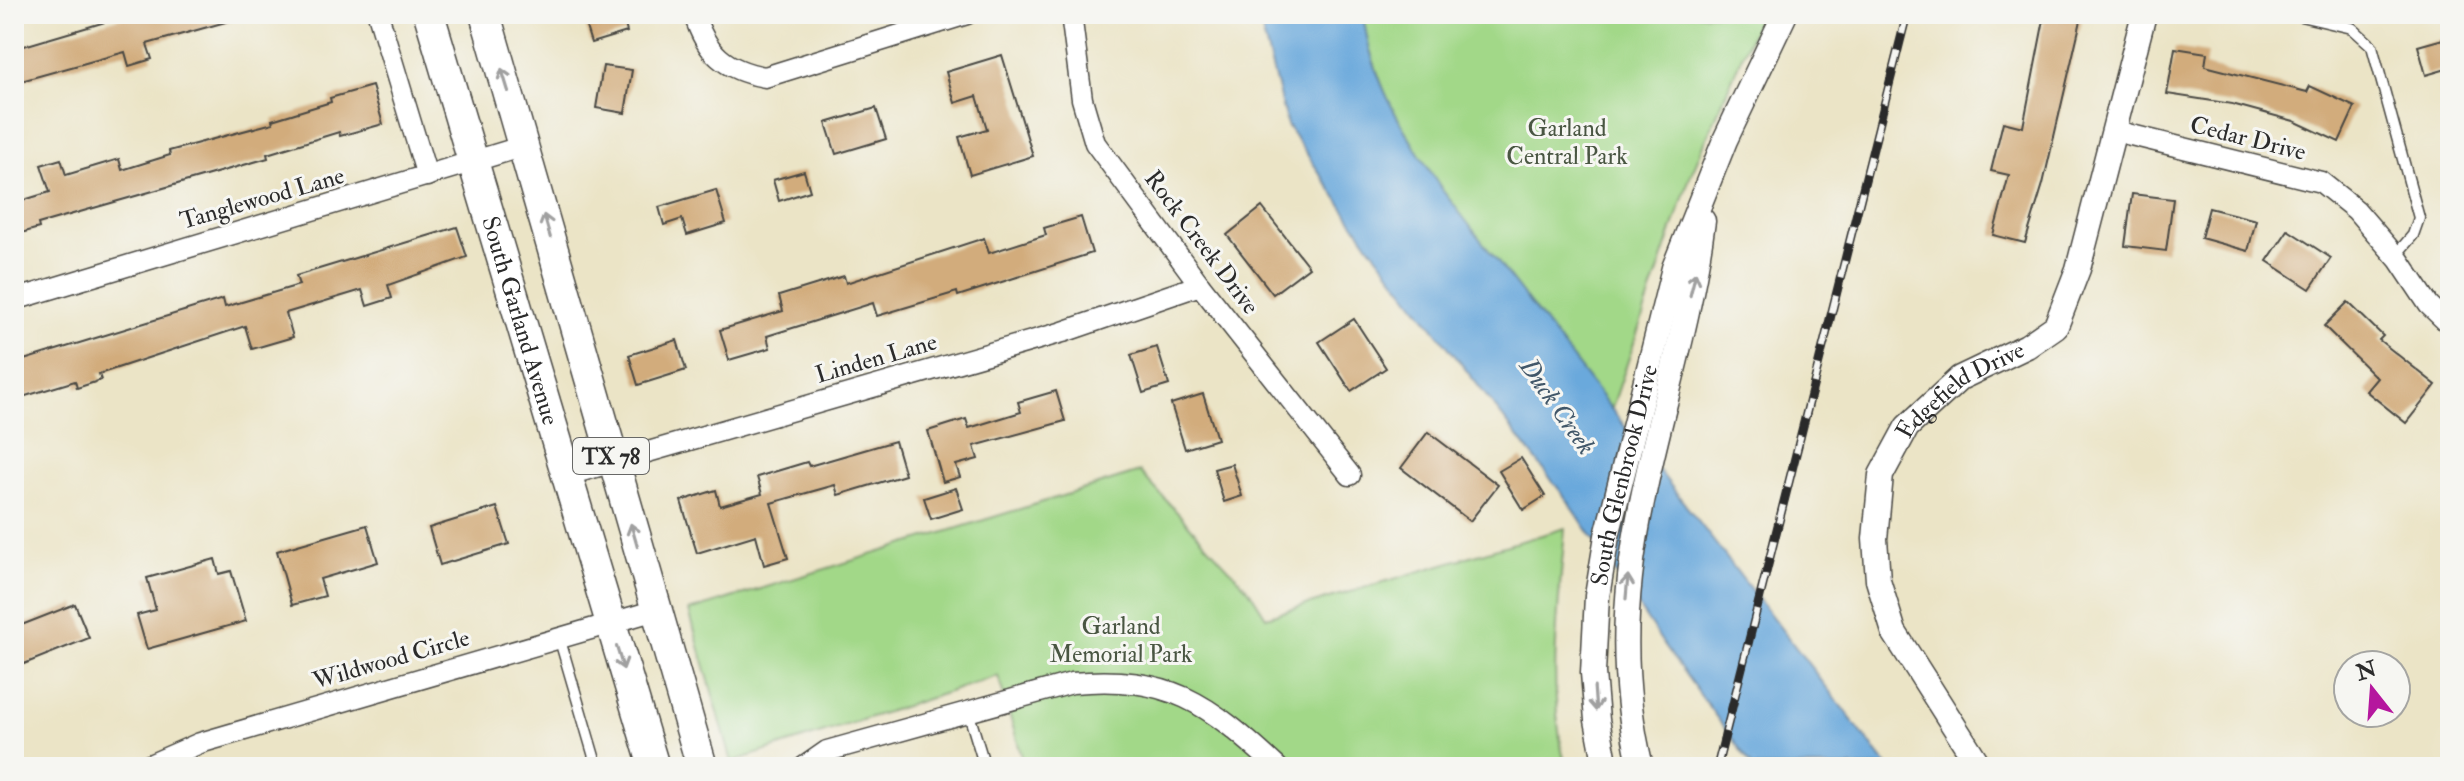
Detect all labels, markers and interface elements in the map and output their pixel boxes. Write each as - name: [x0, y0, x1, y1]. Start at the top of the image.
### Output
- one-way arrow: [496, 67, 511, 92]
- street label: Cedar Drive: [2187, 109, 2309, 168]
- park label: Garland Central Park: [1506, 113, 1628, 172]
- street label: Tanglewood Lane: [176, 160, 348, 237]
- street label: Rock Creek Drive: [1137, 164, 1266, 321]
- street label: South Garland Avenue: [474, 213, 566, 429]
- one-way arrow: [538, 213, 553, 239]
- one-way arrow: [1686, 272, 1701, 298]
- street label: Linden Lane: [812, 326, 940, 391]
- street label: Edgefield Drive: [1889, 335, 2030, 444]
- water label: Duck Creek: [1512, 351, 1602, 461]
- street label: South Glenbrook Drive: [1584, 361, 1665, 588]
- road number: TX 78: [573, 438, 649, 474]
- one-way arrow: [626, 523, 640, 548]
- one-way arrow: [1620, 574, 1635, 601]
- park label: Garland Memorial Park: [1049, 611, 1193, 670]
- street label: Wildwood Circle: [308, 622, 473, 697]
- one-way arrow: [614, 645, 628, 670]
- north arrow: [2332, 649, 2412, 729]
- text: N: [2352, 654, 2380, 687]
- one-way arrow: [1588, 685, 1603, 712]

